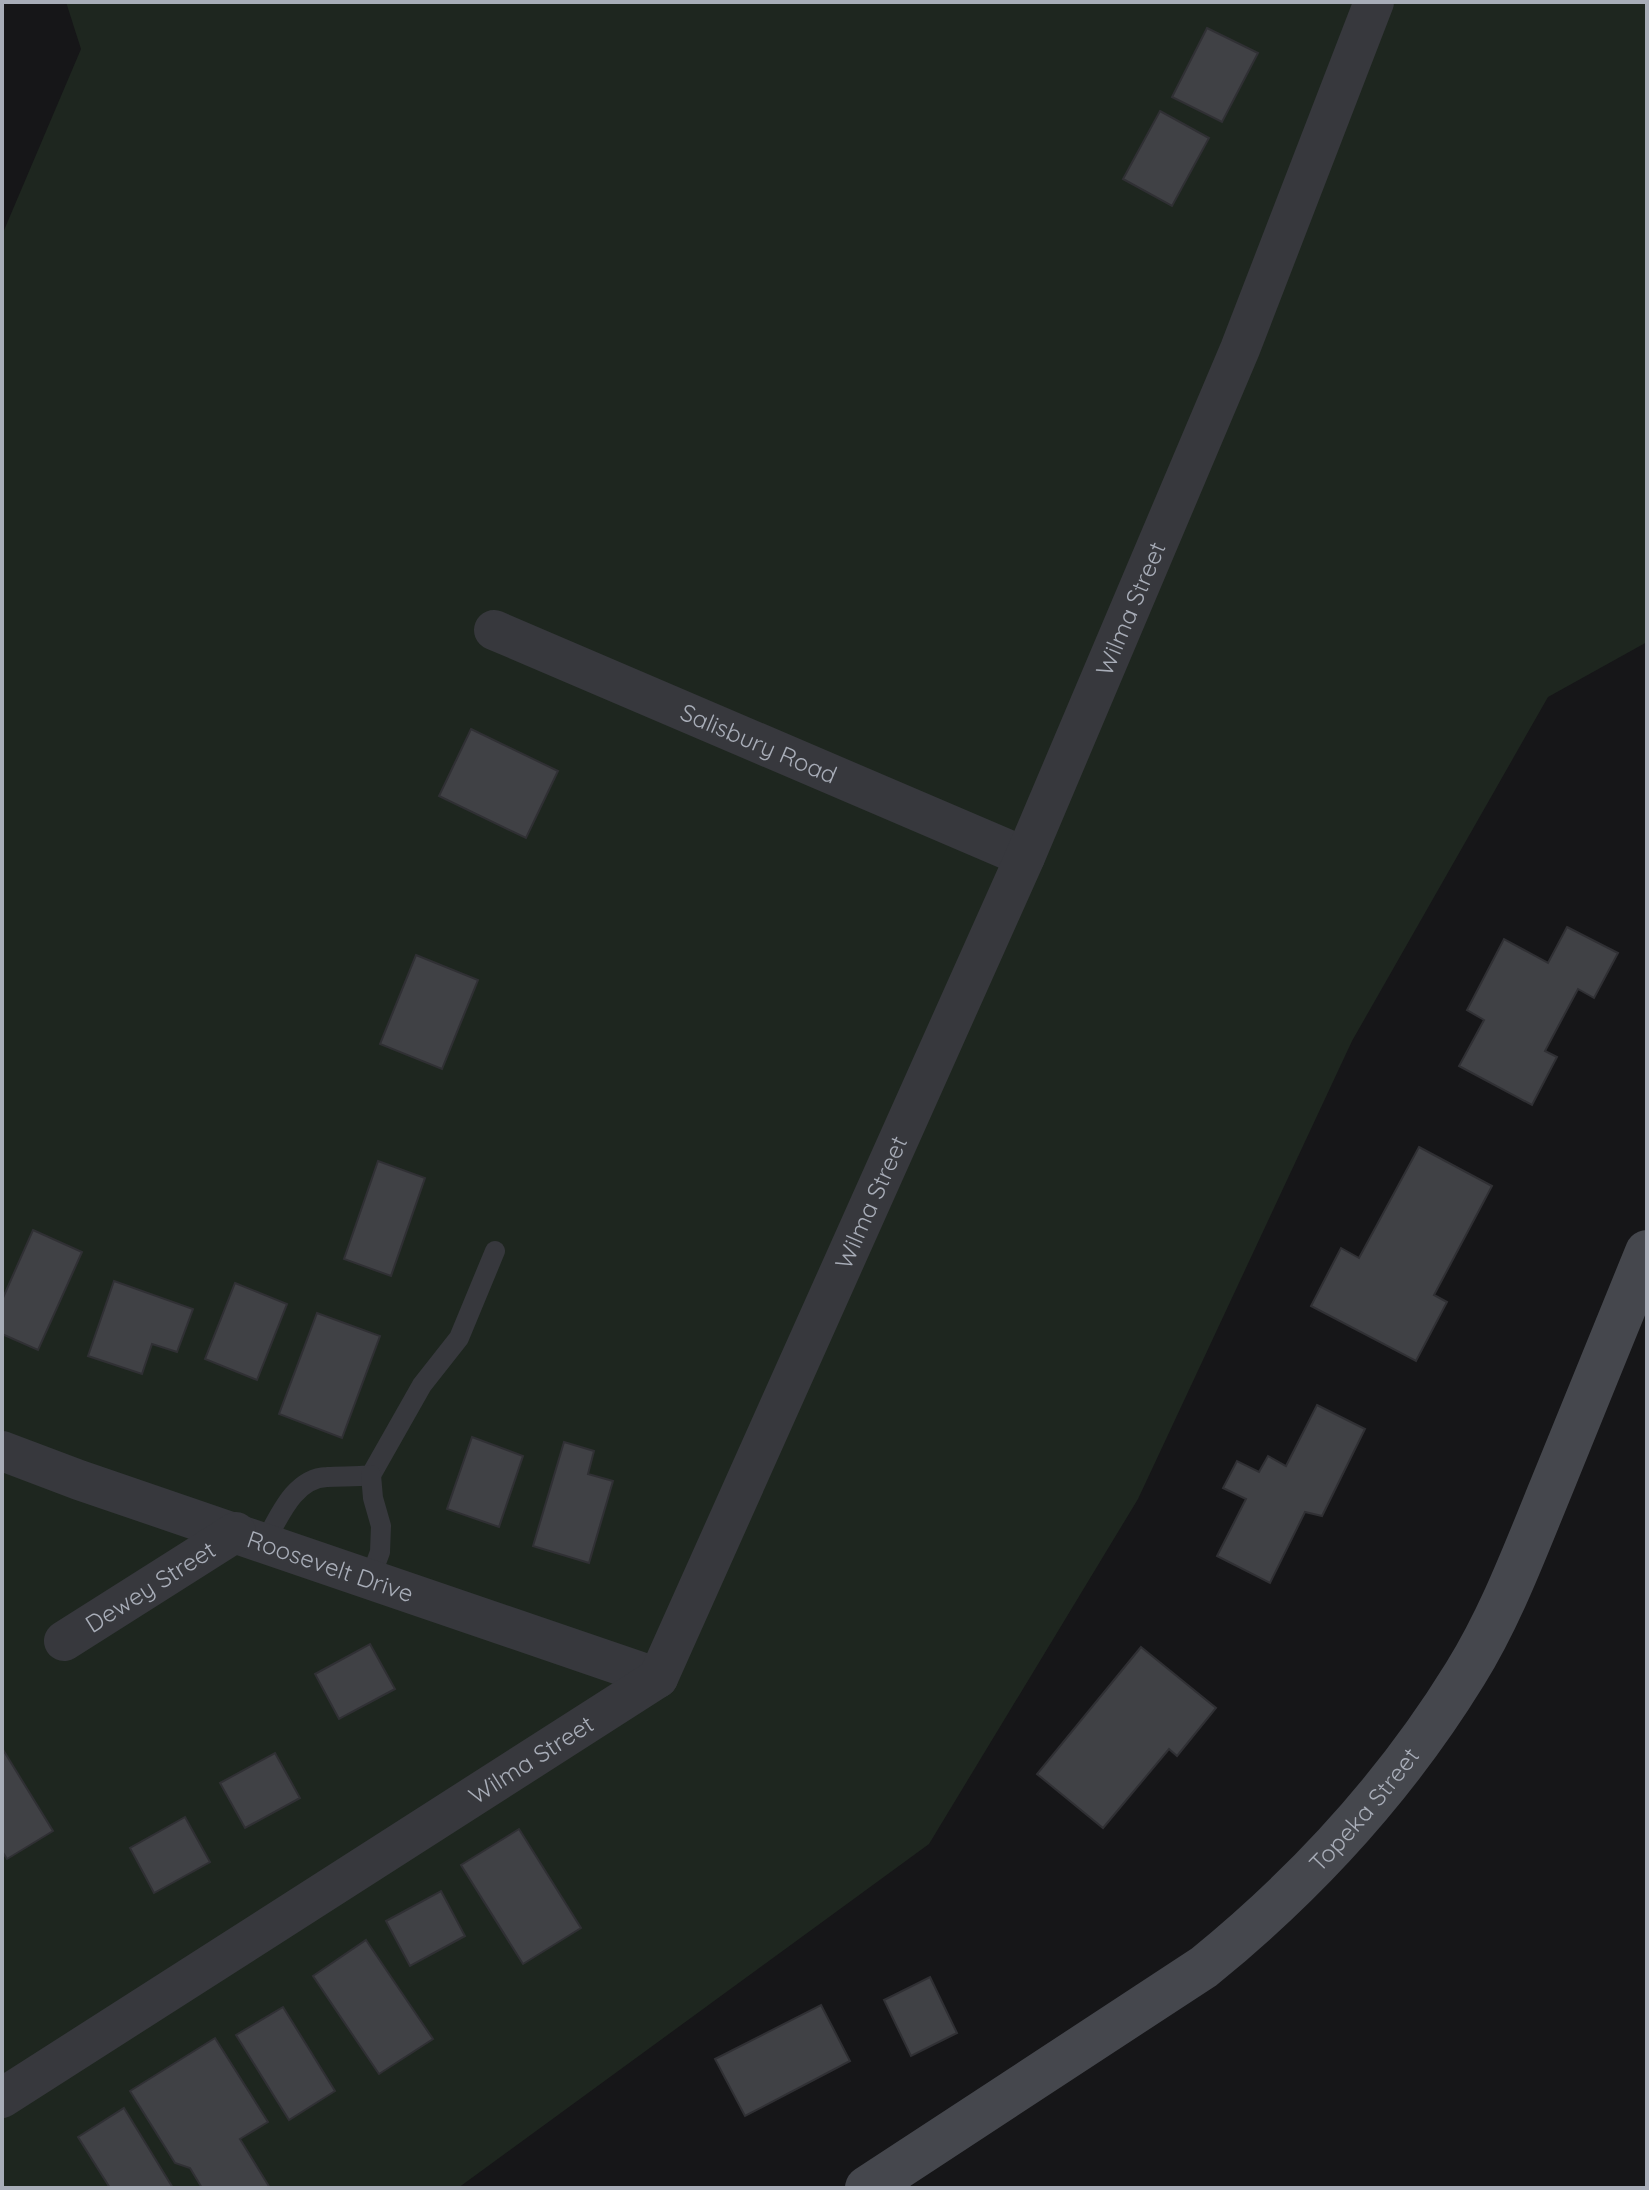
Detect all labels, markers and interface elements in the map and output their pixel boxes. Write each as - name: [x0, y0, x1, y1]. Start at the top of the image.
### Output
- street label: Wilma Street: [1089, 537, 1172, 680]
- street label: Salisbury Road: [676, 697, 842, 790]
- street label: Wilma Street: [828, 1131, 913, 1273]
- street label: Roosevelt Drive: [243, 1524, 417, 1608]
- street label: Dewey Street: [79, 1534, 221, 1639]
- street label: Wilma Street: [463, 1708, 599, 1810]
- street label: Topeka Street: [1303, 1741, 1425, 1878]

